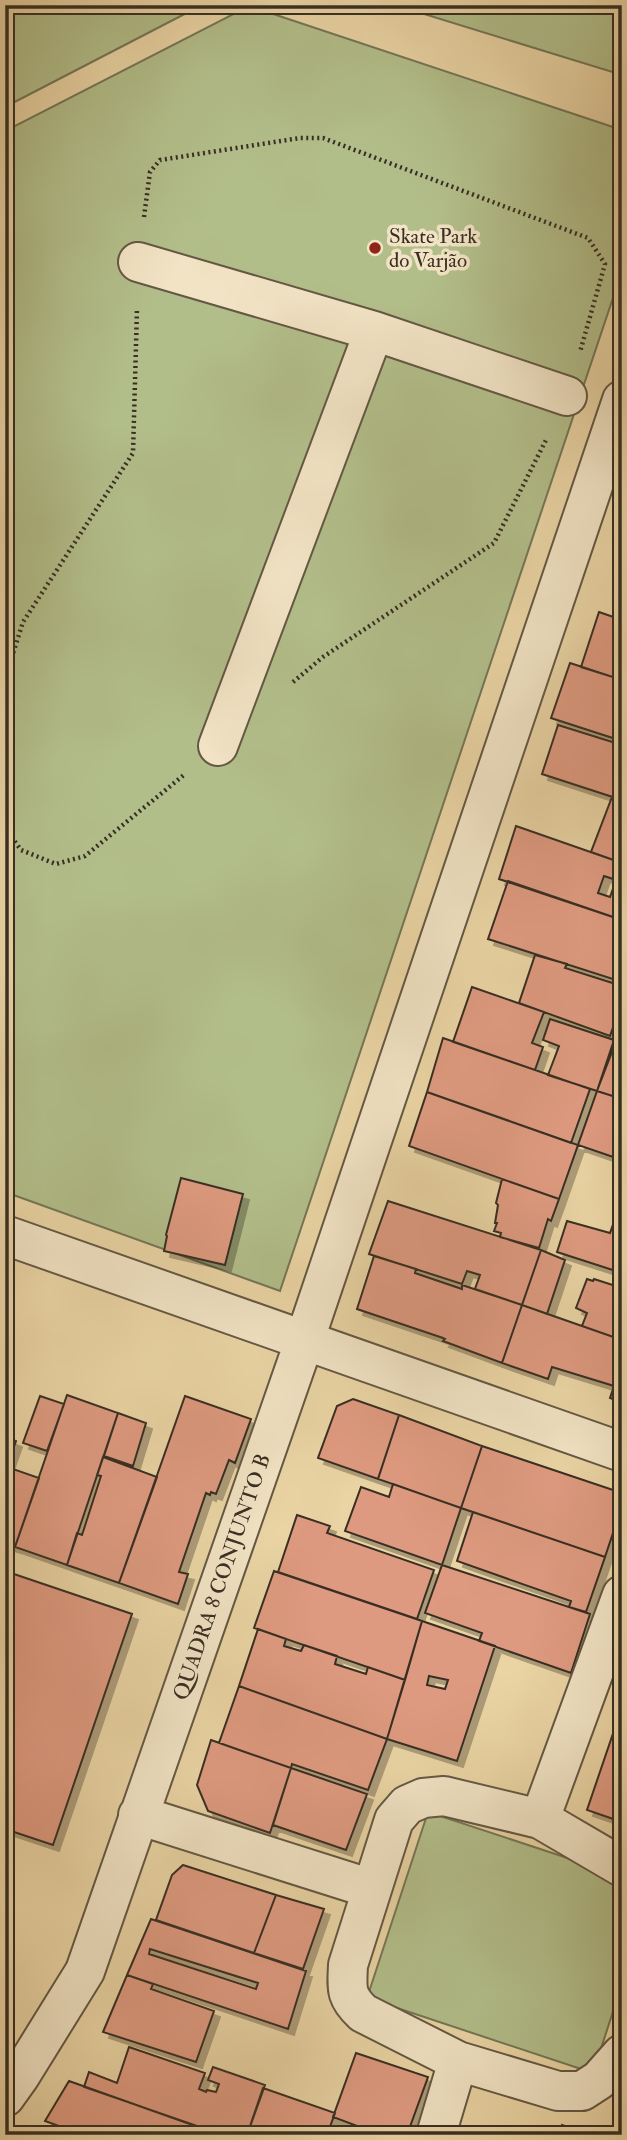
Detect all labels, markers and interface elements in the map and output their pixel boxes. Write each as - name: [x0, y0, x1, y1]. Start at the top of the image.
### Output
- place label: Skate Park do Varjão: [389, 223, 477, 274]
- marker: Skate Park do Varjão: [367, 240, 383, 256]
- street label: QUADRA 8 CONJUNTO B: [167, 1450, 277, 1704]

